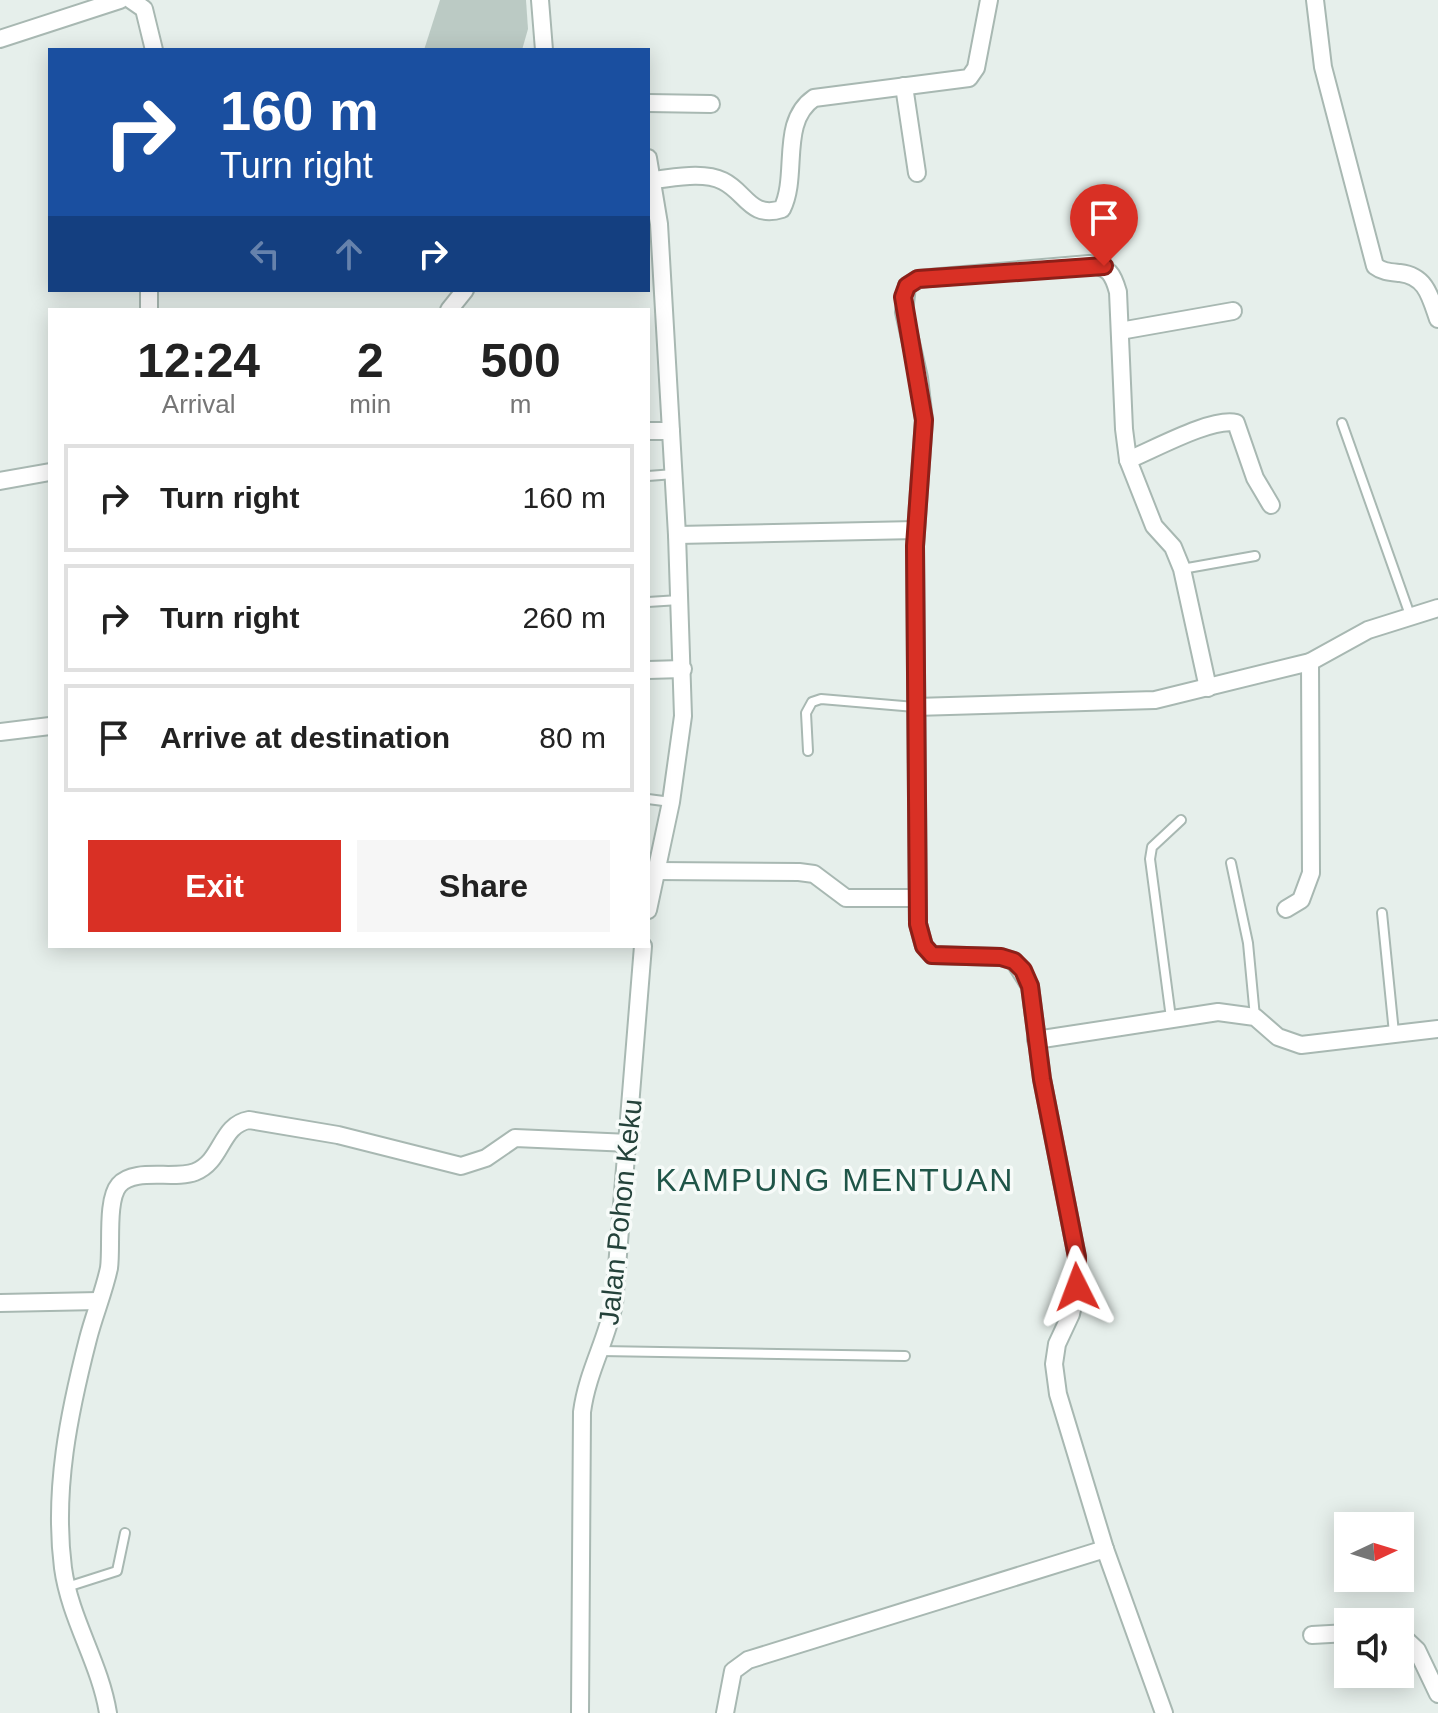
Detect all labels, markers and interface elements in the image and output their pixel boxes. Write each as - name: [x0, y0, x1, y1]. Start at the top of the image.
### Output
- text: 160 m: [220, 79, 379, 142]
- icon: right: [88, 80, 192, 184]
- text: Turn right: [220, 145, 373, 186]
- pin: [1070, 184, 1138, 266]
- icon: arrive: [1082, 196, 1126, 240]
- icon: left: [243, 232, 287, 276]
- icon: ahead: [327, 232, 371, 276]
- icon: right: [411, 232, 455, 276]
- text: 12:24: [137, 334, 260, 387]
- text: 2: [357, 334, 384, 387]
- text: 500: [481, 334, 561, 387]
- text: Arrival: [162, 389, 236, 419]
- text: min: [349, 389, 391, 419]
- text: m: [510, 389, 531, 419]
- icon: right: [92, 476, 136, 520]
- text: Turn right: [160, 481, 299, 514]
- text: 160 m: [523, 481, 606, 514]
- icon: right: [92, 596, 136, 640]
- text: Turn right: [160, 601, 299, 634]
- text: 260 m: [523, 601, 606, 634]
- icon: arrive: [92, 716, 136, 760]
- text: Arrive at destination: [160, 721, 450, 754]
- text: 80 m: [539, 721, 606, 754]
- button: Exit: [88, 840, 341, 932]
- button: Share: [357, 840, 610, 932]
- street label: Jalan Pohon Keku: [593, 1097, 648, 1327]
- district label: KAMPUNG MENTUAN: [656, 1162, 1014, 1198]
- position arrow: [1035, 1245, 1119, 1329]
- north arrow: [1334, 1512, 1414, 1592]
- map controls: [1334, 1512, 1414, 1688]
- button: sound: [1334, 1608, 1414, 1688]

